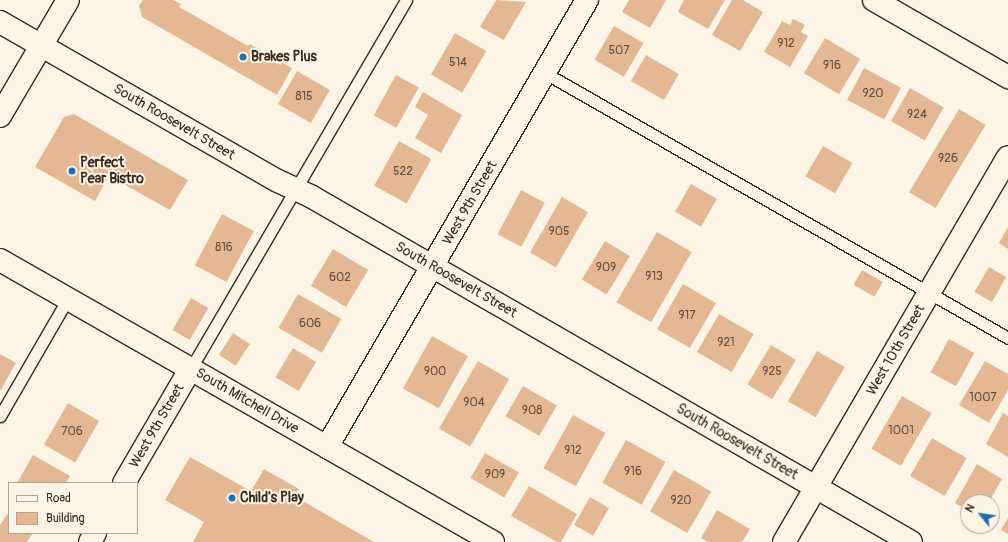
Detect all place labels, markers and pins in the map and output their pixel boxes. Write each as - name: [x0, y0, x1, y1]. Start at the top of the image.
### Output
- place label: Brakes Plus: [251, 49, 317, 65]
- marker: Brakes Plus: [238, 52, 248, 62]
- place label: Perfect Pear Bistro: [80, 155, 144, 188]
- marker: Perfect Pear Bistro: [67, 166, 77, 176]
- place label: Child's Play: [240, 490, 304, 506]
- marker: Child's Play: [227, 493, 237, 503]

